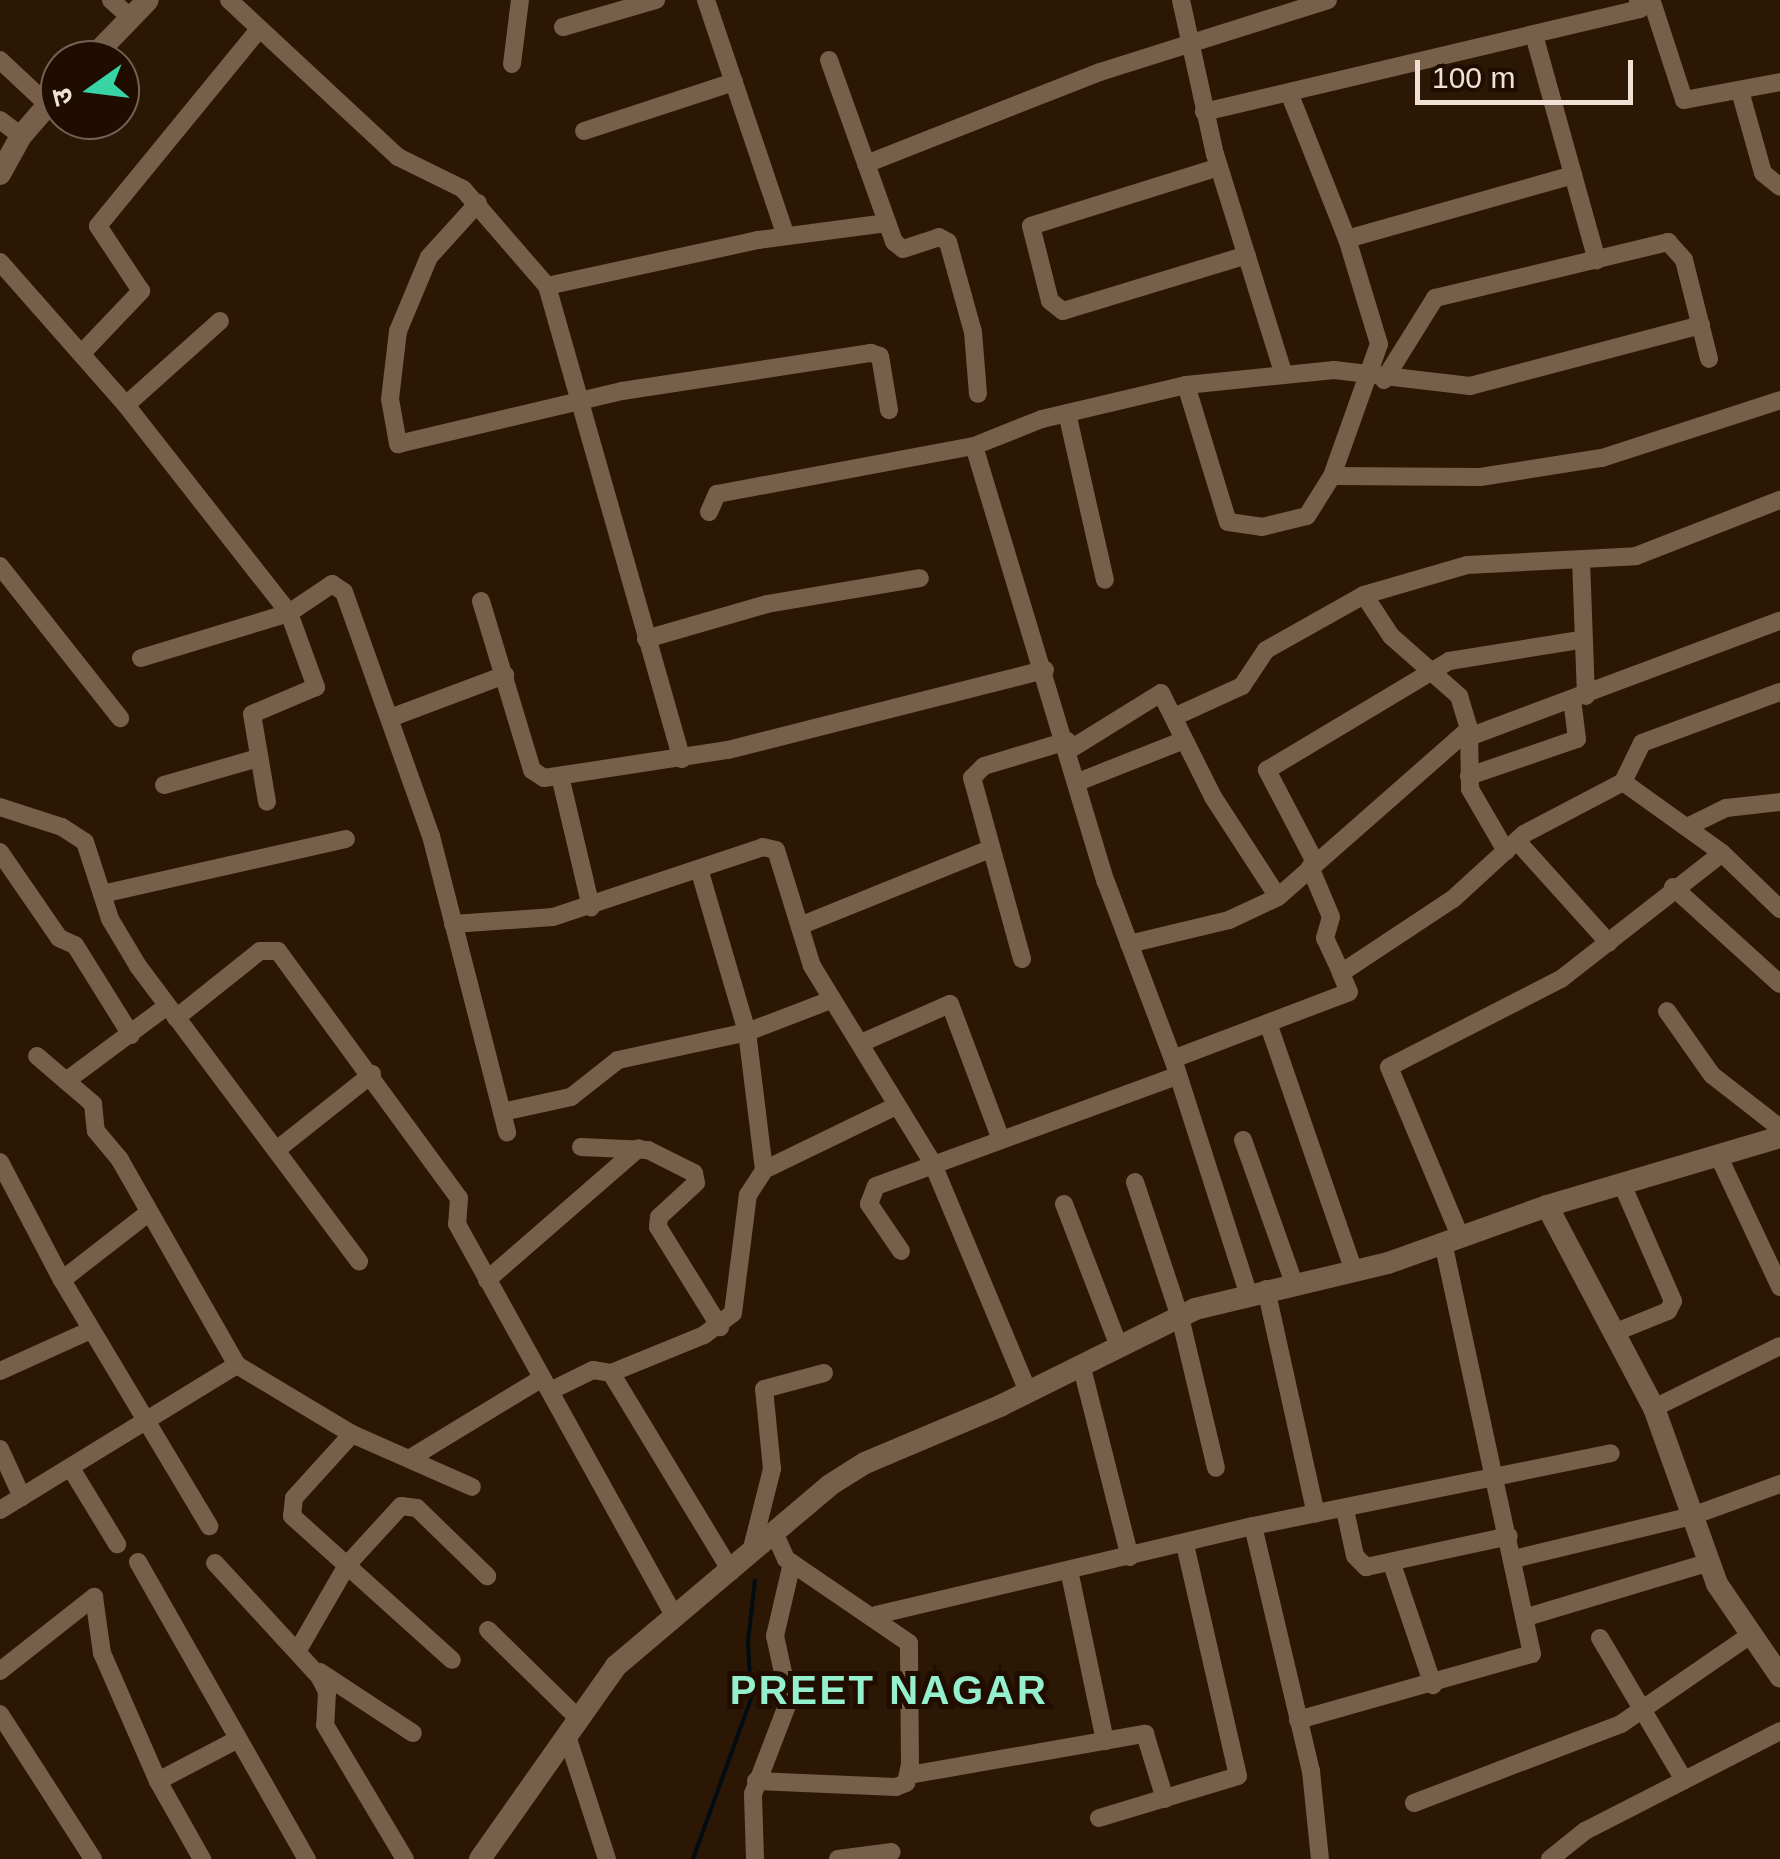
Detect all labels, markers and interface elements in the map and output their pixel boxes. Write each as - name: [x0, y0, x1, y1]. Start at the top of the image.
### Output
- north arrow: [40, 40, 140, 140]
- scale bar: [1420, 40, 1638, 102]
- text: 100 m: [1432, 61, 1515, 94]
- text: उ: [45, 85, 79, 109]
- district label: PREET NAGAR: [730, 1666, 1048, 1714]

